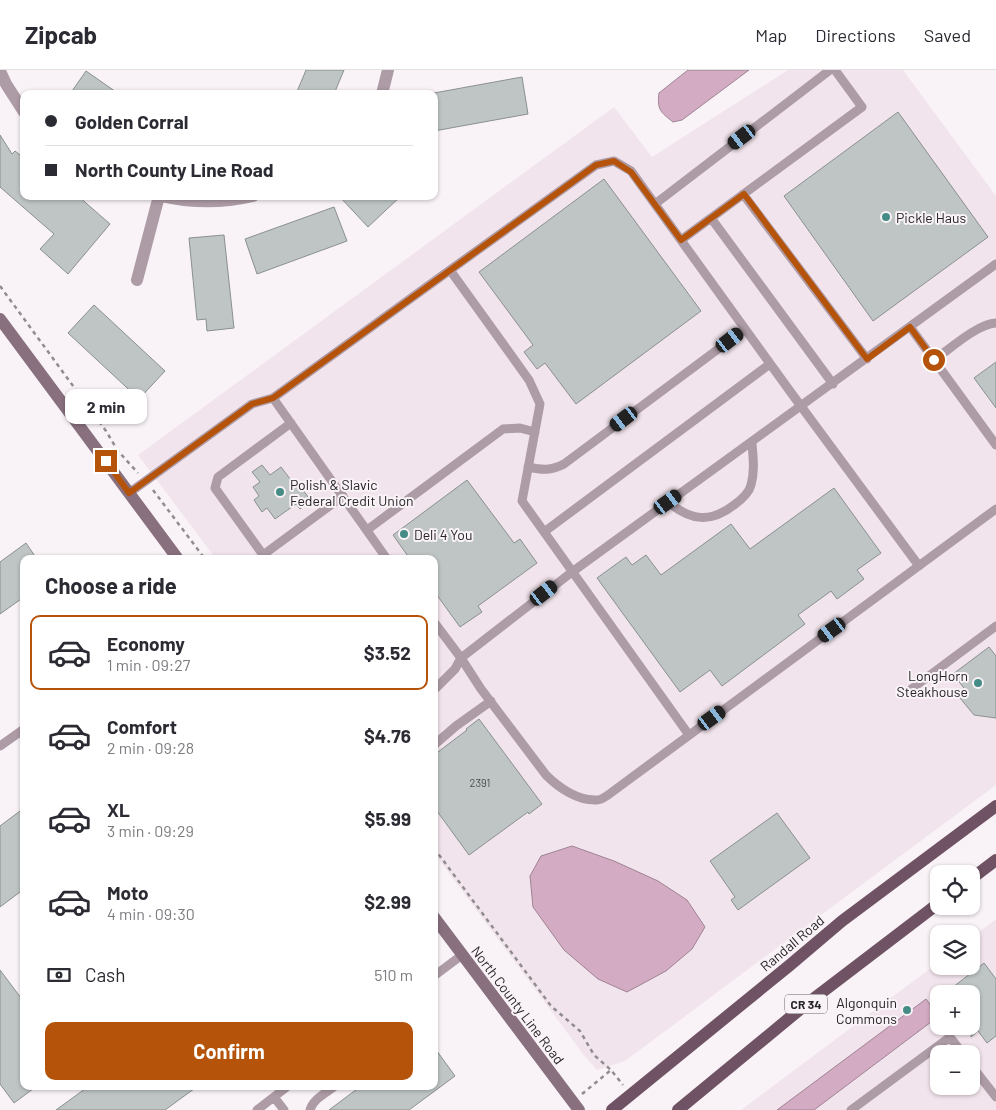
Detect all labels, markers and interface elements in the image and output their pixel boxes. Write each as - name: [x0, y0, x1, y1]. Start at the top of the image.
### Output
- text: Zipcab: [25, 20, 97, 49]
- text: Map: [755, 24, 787, 46]
- text: Directions: [815, 24, 896, 46]
- text: Saved: [924, 24, 971, 46]
- text: Golden Corral: [75, 110, 188, 133]
- car: [725, 122, 758, 152]
- text: North County Line Road: [75, 158, 274, 181]
- place label: Pickle Haus: [896, 209, 966, 226]
- marker: Pickle Haus: [880, 211, 892, 223]
- car: [713, 325, 746, 355]
- route start: [923, 349, 945, 371]
- callout: 2 min: [65, 388, 147, 424]
- text: 2 min: [87, 397, 125, 416]
- car: [607, 404, 640, 434]
- route end: [95, 450, 117, 472]
- place label: Polish & Slavic Federal Credit Union: [290, 476, 414, 509]
- marker: Polish & Slavic Federal Credit Union: [274, 486, 286, 498]
- car: [651, 487, 684, 517]
- place label: Deli 4 You: [414, 526, 472, 543]
- marker: Deli 4 You: [398, 528, 410, 540]
- text: Choose a ride: [45, 572, 177, 598]
- car: [527, 578, 560, 608]
- car: [815, 615, 848, 645]
- icon: car: [47, 630, 92, 675]
- text: Economy: [107, 632, 185, 655]
- text: $3.52: [364, 641, 411, 664]
- text: 1 min · 09:27: [107, 655, 190, 674]
- place label: LongHorn Steakhouse: [897, 667, 968, 700]
- marker: LongHorn Steakhouse: [972, 677, 984, 689]
- car: [695, 703, 728, 733]
- icon: car: [47, 713, 92, 758]
- text: Comfort: [107, 715, 177, 738]
- text: $4.76: [364, 724, 411, 747]
- text: 2 min · 09:28: [107, 738, 194, 757]
- house number: 2391: [470, 776, 490, 789]
- icon: car: [47, 796, 92, 841]
- text: XL: [107, 798, 130, 821]
- text: $5.99: [365, 807, 411, 830]
- text: 3 min · 09:29: [107, 821, 194, 840]
- map controls: [930, 865, 980, 1095]
- button: locate: [930, 865, 980, 915]
- icon: car: [47, 879, 92, 924]
- text: Moto: [107, 881, 149, 904]
- text: $2.99: [364, 890, 411, 913]
- text: 4 min · 09:30: [107, 904, 195, 923]
- street label: Randall Road: [757, 911, 827, 975]
- button: layers: [930, 925, 980, 975]
- street label: North County Line Road: [468, 943, 568, 1067]
- icon: cash: [45, 961, 73, 989]
- text: Cash: [85, 963, 126, 986]
- text: 510 m: [374, 965, 413, 984]
- button: +: [930, 985, 980, 1035]
- road number: CR 34: [785, 994, 827, 1014]
- place label: Algonquin Commons: [836, 994, 897, 1027]
- marker: Algonquin Commons: [901, 1004, 913, 1016]
- button: Confirm: [45, 1022, 413, 1080]
- button: −: [930, 1045, 980, 1095]

